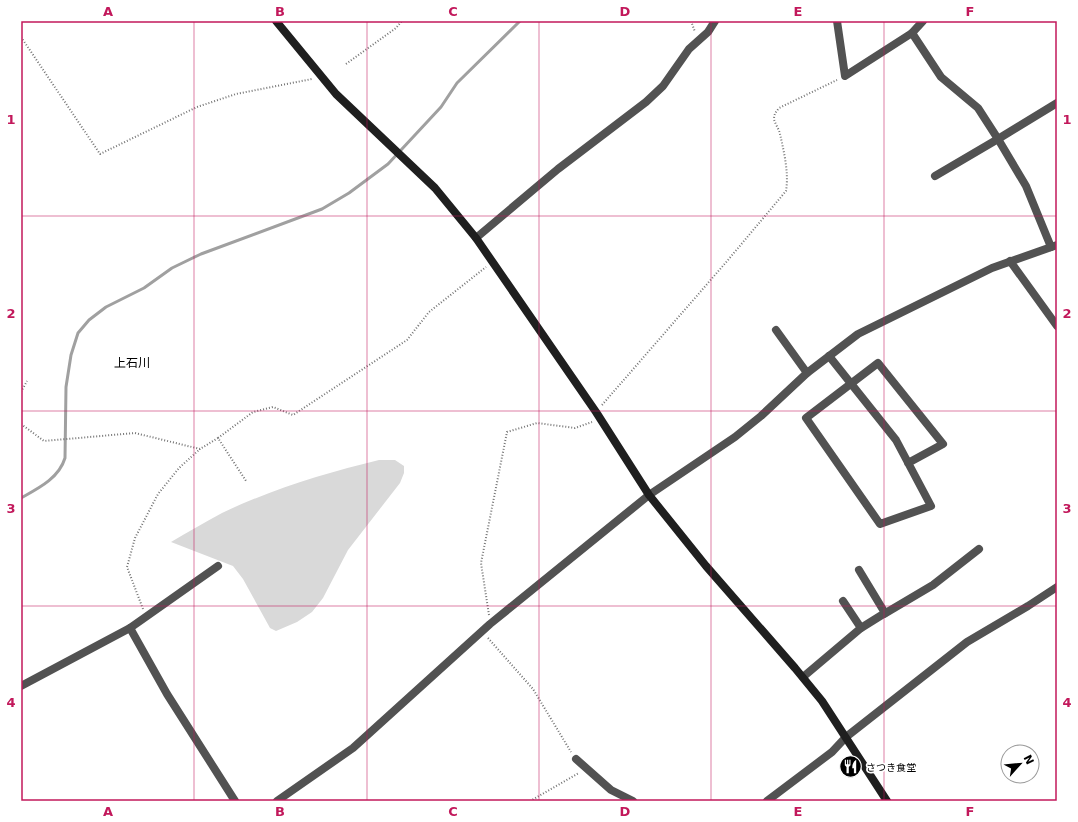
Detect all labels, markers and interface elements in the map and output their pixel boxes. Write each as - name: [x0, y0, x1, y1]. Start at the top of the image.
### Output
- text: A: [103, 4, 113, 19]
- text: B: [275, 4, 285, 19]
- text: C: [448, 4, 458, 19]
- text: D: [620, 4, 631, 19]
- text: E: [794, 4, 802, 19]
- text: F: [966, 4, 974, 19]
- text: 1: [6, 112, 16, 127]
- text: 1: [1062, 112, 1072, 127]
- text: 2: [6, 306, 16, 321]
- text: 2: [1062, 306, 1072, 321]
- district label: 上石川: [114, 356, 150, 370]
- text: 3: [6, 501, 16, 516]
- text: 3: [1062, 501, 1072, 516]
- text: 4: [6, 695, 16, 710]
- text: 4: [1062, 695, 1072, 710]
- north arrow: [1000, 744, 1040, 784]
- text: N: [1021, 753, 1036, 767]
- restaurant icon: さつき食堂: [837, 754, 863, 780]
- place label: さつき食堂: [866, 762, 916, 773]
- text: A: [103, 804, 113, 819]
- text: B: [275, 804, 285, 819]
- text: C: [448, 804, 458, 819]
- text: D: [620, 804, 631, 819]
- text: E: [794, 804, 802, 819]
- text: F: [966, 804, 974, 819]

